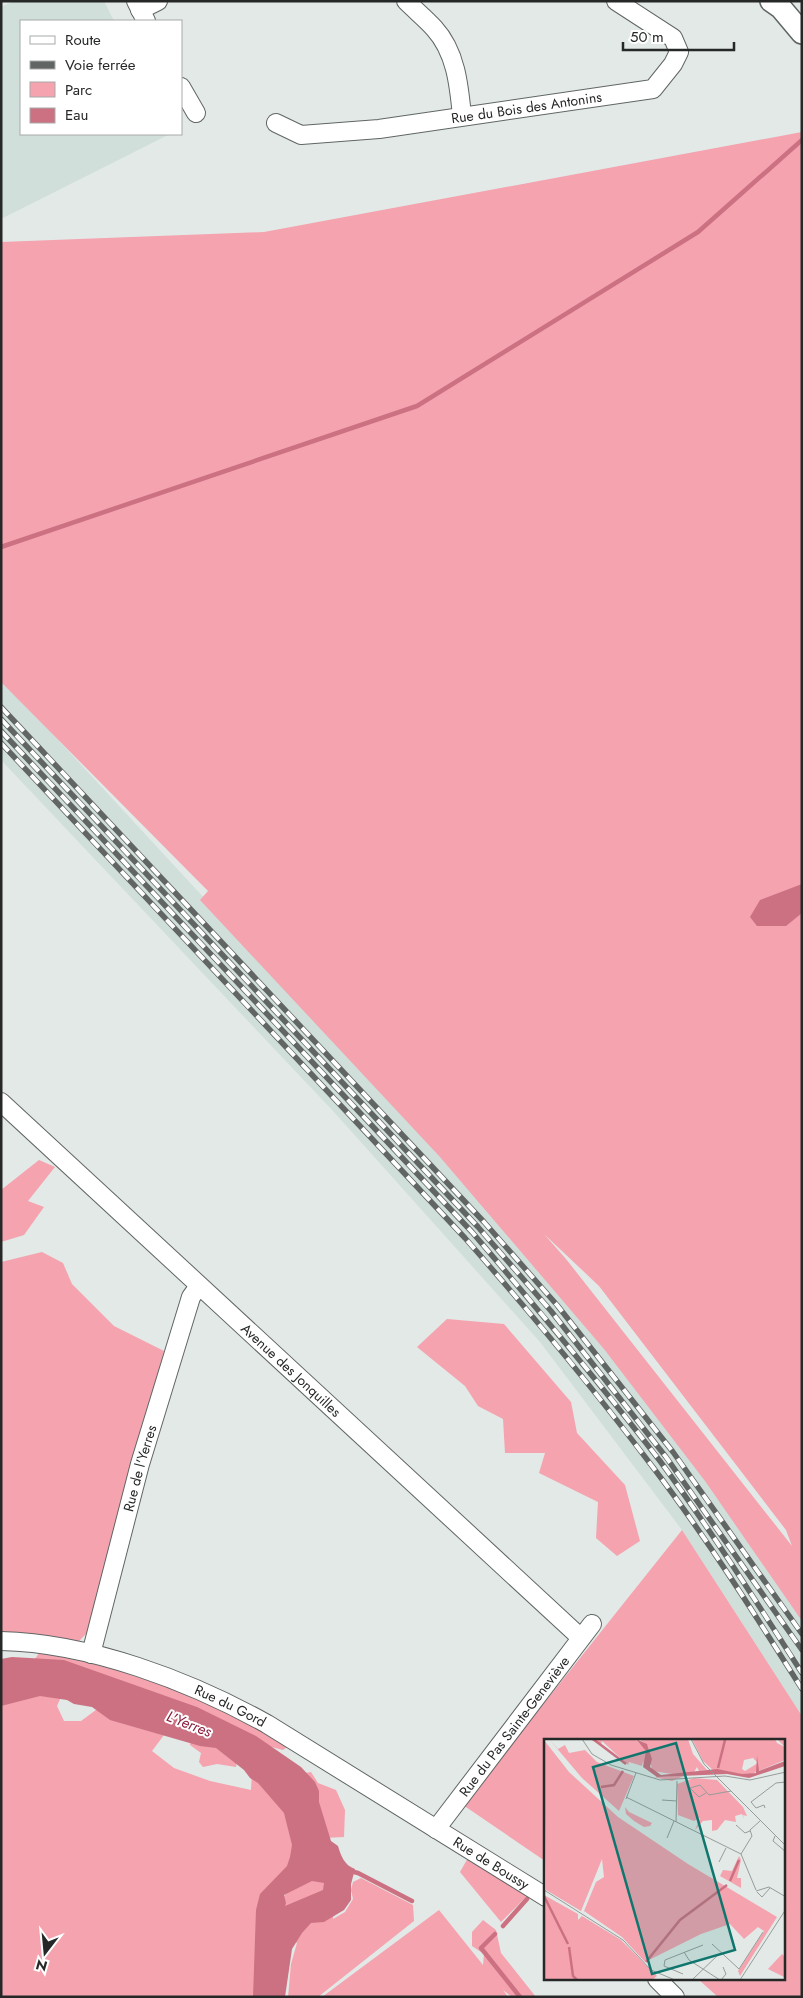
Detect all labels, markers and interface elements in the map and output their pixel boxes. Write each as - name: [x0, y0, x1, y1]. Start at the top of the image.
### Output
- legend: [20, 20, 182, 135]
- scale bar: [623, 20, 734, 52]
- text: 50 m: [630, 26, 664, 48]
- text: Route: [65, 29, 101, 51]
- text: Voie ferrée: [65, 54, 136, 76]
- text: Parc: [65, 79, 92, 101]
- street label: Rue du Bois des Antonins: [450, 87, 603, 128]
- text: Eau: [65, 104, 88, 126]
- street label: Avenue des Jonquilles: [237, 1319, 346, 1422]
- street label: Rue de l'Yerres: [118, 1422, 161, 1514]
- street label: Rue du Pas Sainte-Geneviève: [454, 1652, 574, 1801]
- street label: Rue du Gord: [191, 1680, 270, 1732]
- water label: L'Yerres: [163, 1705, 215, 1743]
- inset map: [544, 1739, 786, 1980]
- street label: Rue de Boussy: [449, 1832, 534, 1895]
- north arrow: [20, 1928, 70, 1978]
- text: N: [33, 1954, 50, 1977]

